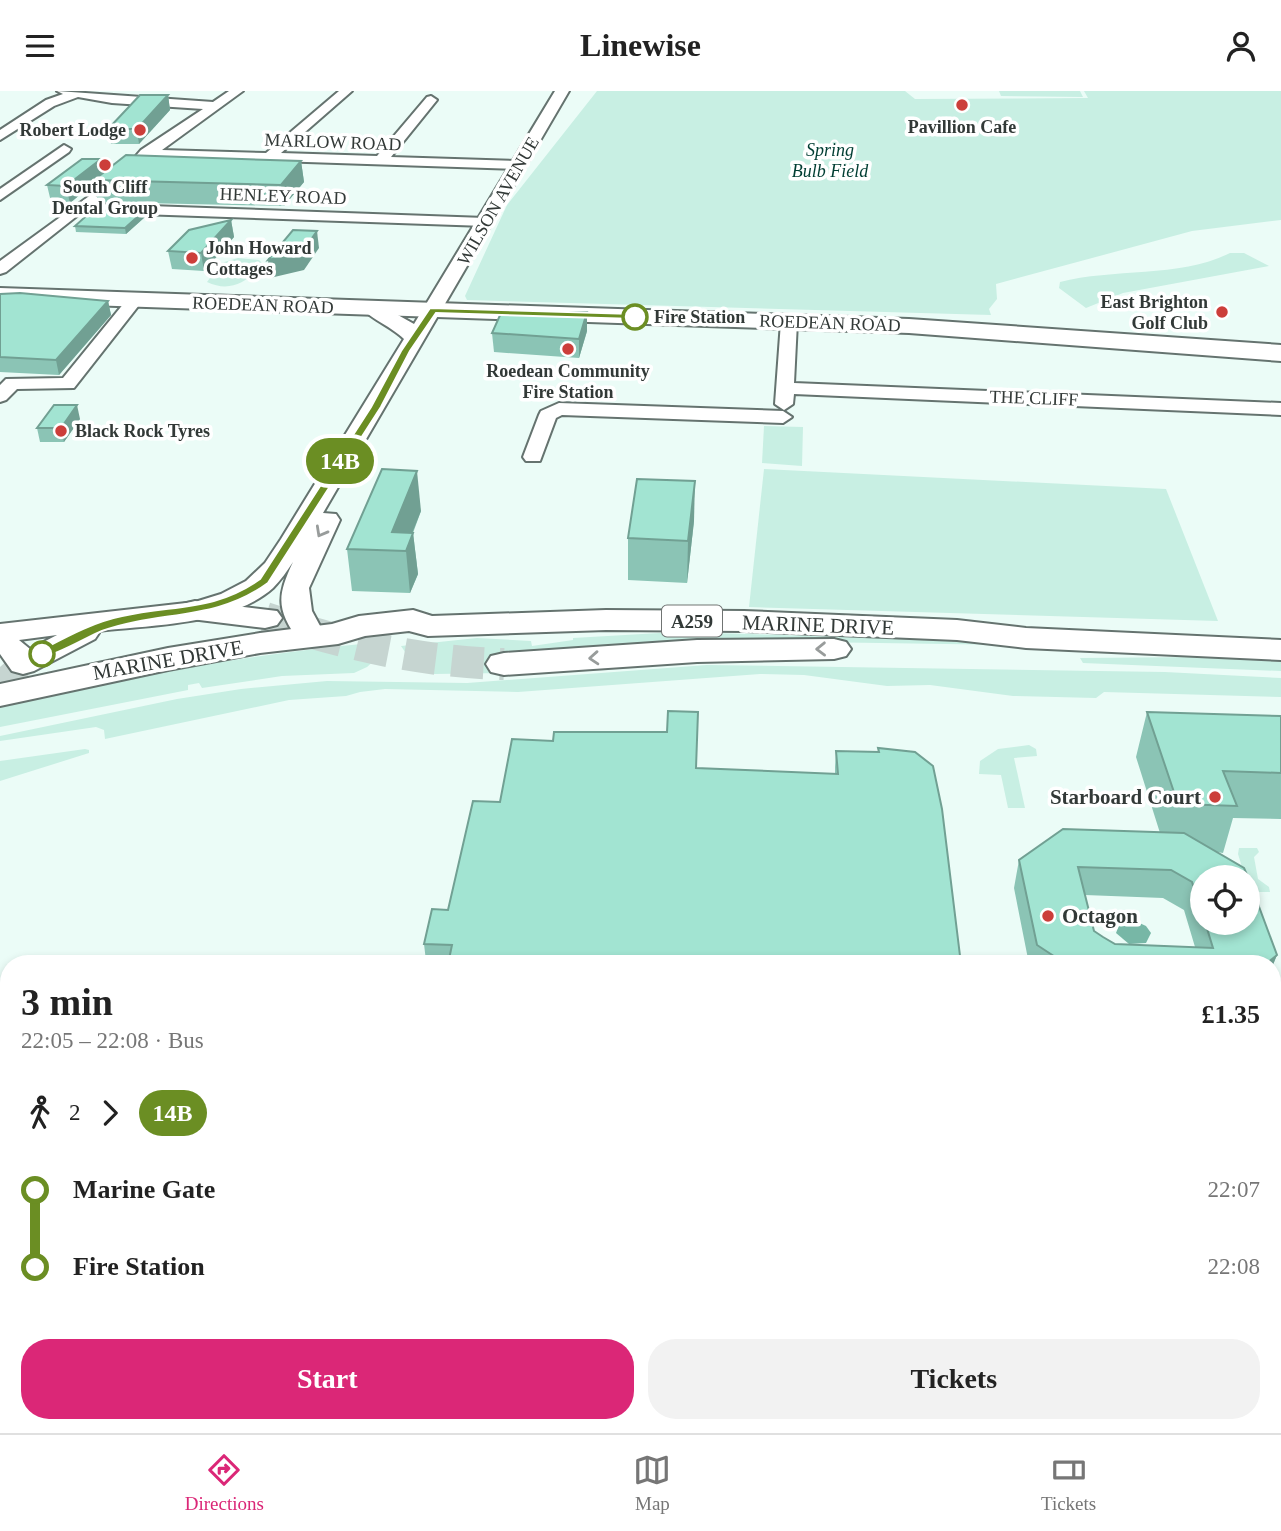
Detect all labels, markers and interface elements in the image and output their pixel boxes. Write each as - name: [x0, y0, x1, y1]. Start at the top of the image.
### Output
- icon: menu: [21, 27, 59, 65]
- text: Linewise: [580, 27, 701, 63]
- icon: person: [1222, 27, 1260, 65]
- marker: Pavillion Cafe: [954, 97, 970, 113]
- place label: Pavillion Cafe: [908, 117, 1016, 137]
- place label: Robert Lodge: [20, 120, 126, 140]
- marker: Robert Lodge: [132, 122, 148, 138]
- street label: MARLOW ROAD: [264, 130, 402, 154]
- street label: WILSON AVENUE: [453, 133, 543, 269]
- park label: Spring Bulb Field: [792, 140, 869, 181]
- marker: South Cliff Dental Group: [97, 157, 113, 173]
- place label: South Cliff Dental Group: [52, 177, 158, 218]
- street label: HENLEY ROAD: [219, 184, 347, 208]
- place label: John Howard Cottages: [206, 238, 312, 279]
- marker: John Howard Cottages: [184, 250, 200, 266]
- place label: East Brighton Golf Club: [1100, 292, 1208, 333]
- street label: ROEDEAN ROAD: [192, 293, 334, 317]
- marker: Fire Station: [622, 304, 648, 330]
- marker: East Brighton Golf Club: [1214, 304, 1230, 320]
- place label: Fire Station: [654, 307, 745, 327]
- street label: ROEDEAN ROAD: [759, 311, 901, 335]
- marker: Roedean Community Fire Station: [560, 341, 576, 357]
- place label: Roedean Community Fire Station: [486, 361, 650, 402]
- street label: THE CLIFF: [989, 386, 1079, 410]
- place label: Black Rock Tyres: [75, 421, 210, 441]
- marker: Black Rock Tyres: [53, 423, 69, 439]
- line badge: 14B: [300, 438, 380, 484]
- text: 14B: [320, 448, 360, 474]
- one-way arrow: [316, 524, 329, 537]
- road number: A259: [662, 605, 722, 636]
- street label: MARINE DRIVE: [742, 610, 894, 640]
- street label: MARINE DRIVE: [91, 635, 245, 685]
- unlabelled marker: [29, 641, 55, 667]
- one-way arrow: [815, 642, 826, 657]
- one-way arrow: [588, 650, 599, 665]
- place label: Starboard Court: [1050, 785, 1201, 809]
- marker: Starboard Court: [1207, 789, 1223, 805]
- map controls: [1190, 865, 1260, 935]
- button: locate: [1190, 865, 1260, 935]
- place label: Octagon: [1062, 904, 1138, 928]
- marker: Octagon: [1040, 908, 1056, 924]
- text: 3 min: [21, 981, 113, 1023]
- text: £1.35: [1202, 1000, 1260, 1029]
- text: 22:05 – 22:08 · Bus: [21, 1028, 204, 1053]
- icon: walk: [21, 1094, 59, 1132]
- icon: forward: [91, 1094, 129, 1132]
- text: 2: [69, 1100, 81, 1125]
- text: 14B: [153, 1100, 193, 1126]
- text: Marine Gate: [73, 1175, 215, 1204]
- text: 22:07: [1208, 1177, 1260, 1202]
- text: Fire Station: [73, 1252, 205, 1281]
- text: 22:08: [1208, 1254, 1260, 1279]
- button: Start: [21, 1339, 634, 1419]
- button: Tickets: [648, 1339, 1260, 1419]
- tab: Directions: [185, 1451, 264, 1515]
- tab: Map: [633, 1451, 671, 1515]
- tab: Tickets: [1041, 1451, 1096, 1515]

